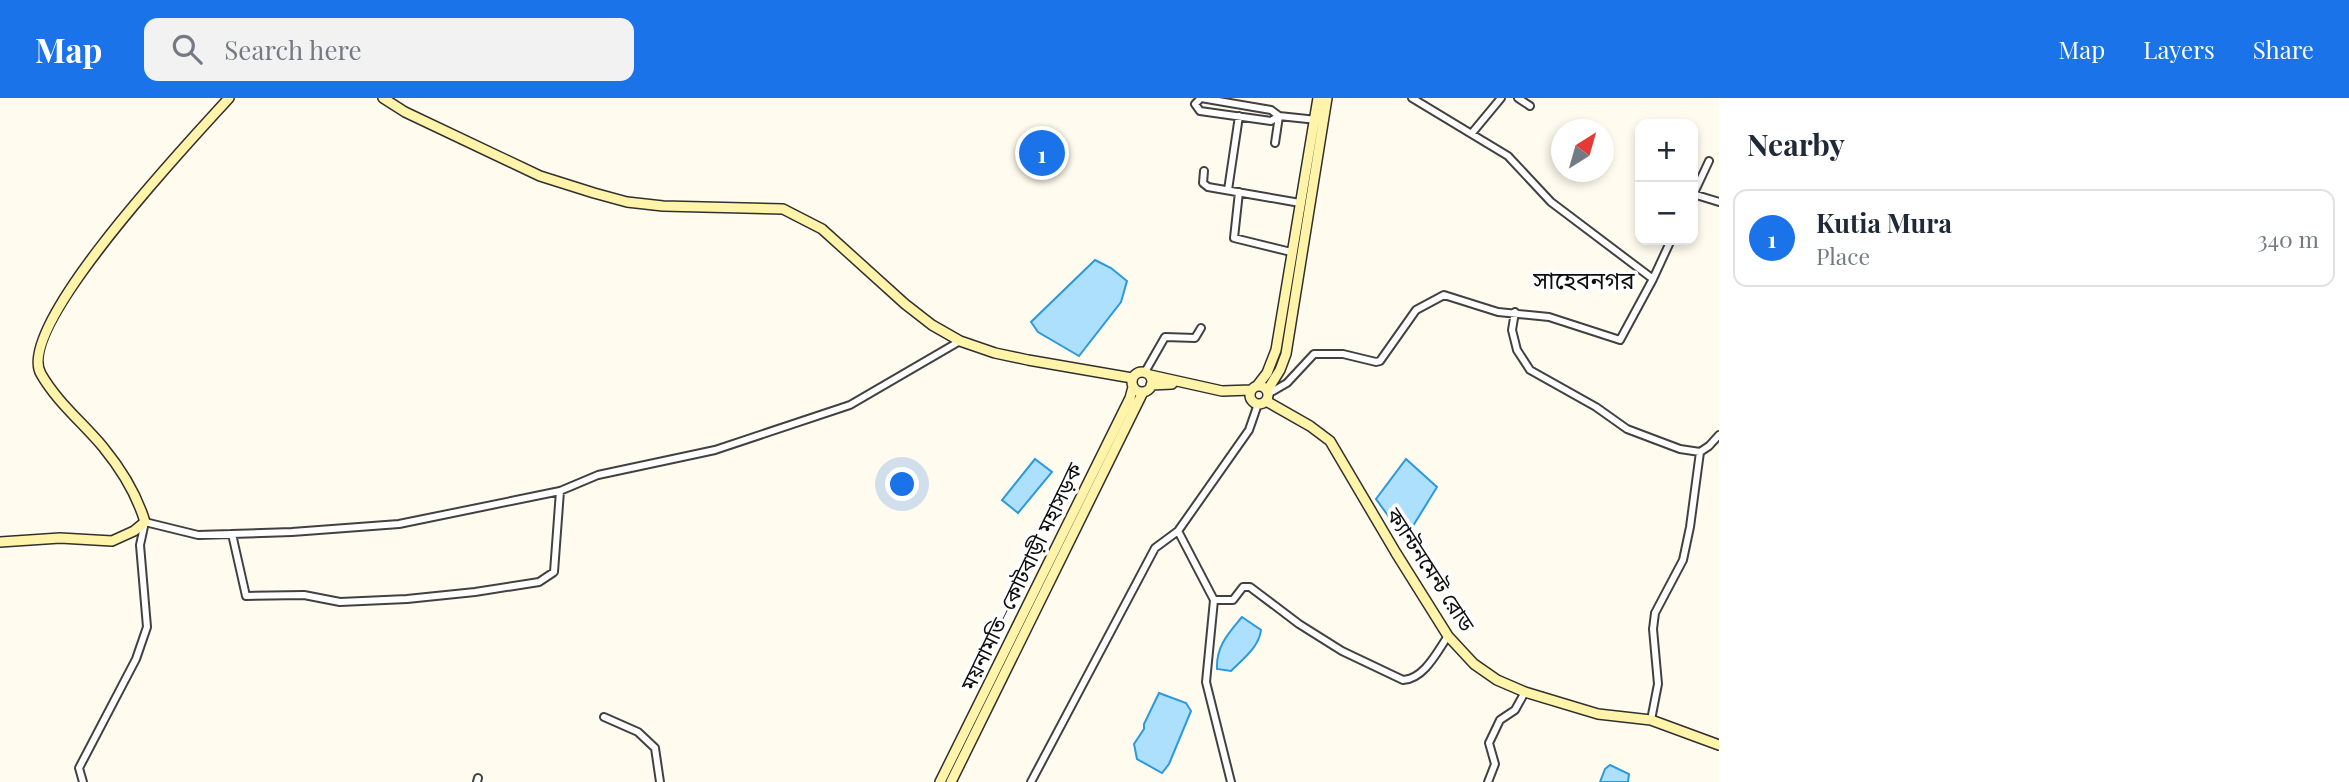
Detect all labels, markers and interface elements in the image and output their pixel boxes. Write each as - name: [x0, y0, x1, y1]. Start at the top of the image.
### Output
- search box: [144, 18, 634, 81]
- text: Map: [35, 27, 102, 71]
- icon: search: [168, 30, 206, 68]
- text: Search here: [224, 32, 362, 67]
- text: Map: [2059, 33, 2105, 65]
- text: Layers: [2143, 33, 2215, 65]
- text: Share: [2253, 33, 2314, 65]
- north arrow: [1551, 119, 1614, 182]
- map controls: [1635, 119, 1698, 245]
- button: +: [1635, 119, 1698, 182]
- text: Nearby: [1747, 124, 1845, 164]
- pin: 1: [1019, 127, 1065, 179]
- button: −: [1635, 182, 1698, 245]
- text: Kutia Mura: [1816, 205, 1952, 240]
- text: 1: [1768, 223, 1776, 254]
- text: 340 m: [2257, 223, 2319, 254]
- text: Place: [1816, 240, 1870, 271]
- district label: সাহেবনগর: [1532, 263, 1635, 295]
- street label: ময়নামতি–কোটবাড়ী মহাসড়ক: [952, 457, 1088, 695]
- your location: [885, 467, 919, 501]
- street label: ক্যান্টনমেন্ট রোড: [1381, 501, 1483, 637]

